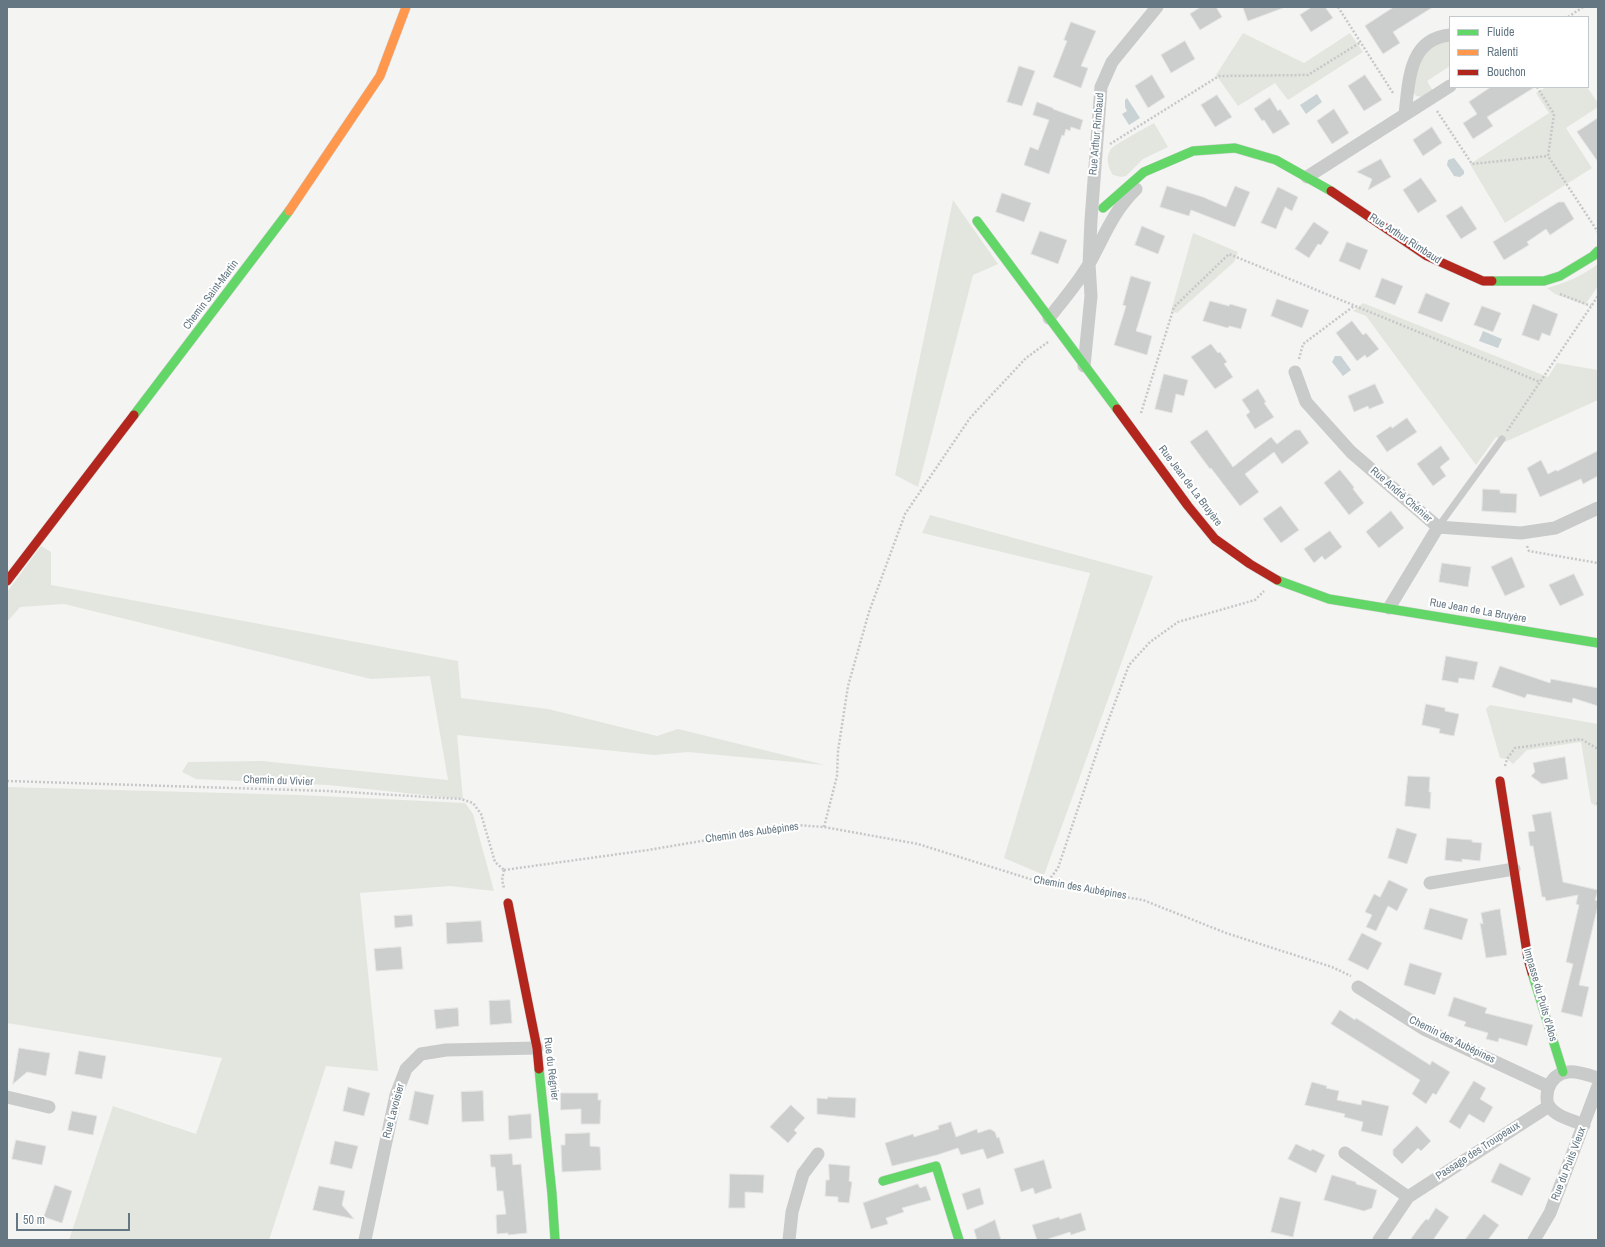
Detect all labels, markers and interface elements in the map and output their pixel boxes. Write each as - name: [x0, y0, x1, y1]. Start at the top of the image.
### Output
- legend: [1449, 16, 1589, 88]
- text: Fluide: [1487, 24, 1514, 40]
- text: Ralenti: [1487, 44, 1518, 60]
- text: Bouchon: [1487, 64, 1526, 80]
- street label: Rue Arthur Rimbaud: [1087, 92, 1107, 176]
- street label: Rue Arthur Rimbaud: [1367, 211, 1443, 267]
- street label: Chemin Saint-Martin: [181, 258, 241, 332]
- street label: Rue Jean de La Bruyère: [1155, 443, 1225, 529]
- street label: Rue André Chénier: [1367, 465, 1435, 525]
- street label: Rue Jean de La Bruyère: [1429, 596, 1527, 626]
- street label: Chemin du Vivier: [243, 773, 313, 789]
- street label: Chemin des Aubépines: [704, 820, 800, 846]
- street label: Chemin des Aubépines: [1032, 873, 1128, 903]
- street label: Impasse du Puits d'Alos: [1520, 947, 1560, 1043]
- street label: Chemin des Aubépines: [1407, 1013, 1497, 1067]
- street label: Rue du Régnier: [541, 1037, 561, 1101]
- street label: Rue Lavoisier: [380, 1082, 408, 1140]
- street label: Passage des Troupeaux: [1434, 1119, 1522, 1183]
- street label: Rue du Puits Vieux: [1549, 1125, 1589, 1203]
- scale bar: [18, 1205, 132, 1231]
- text: 50 m: [23, 1212, 45, 1228]

